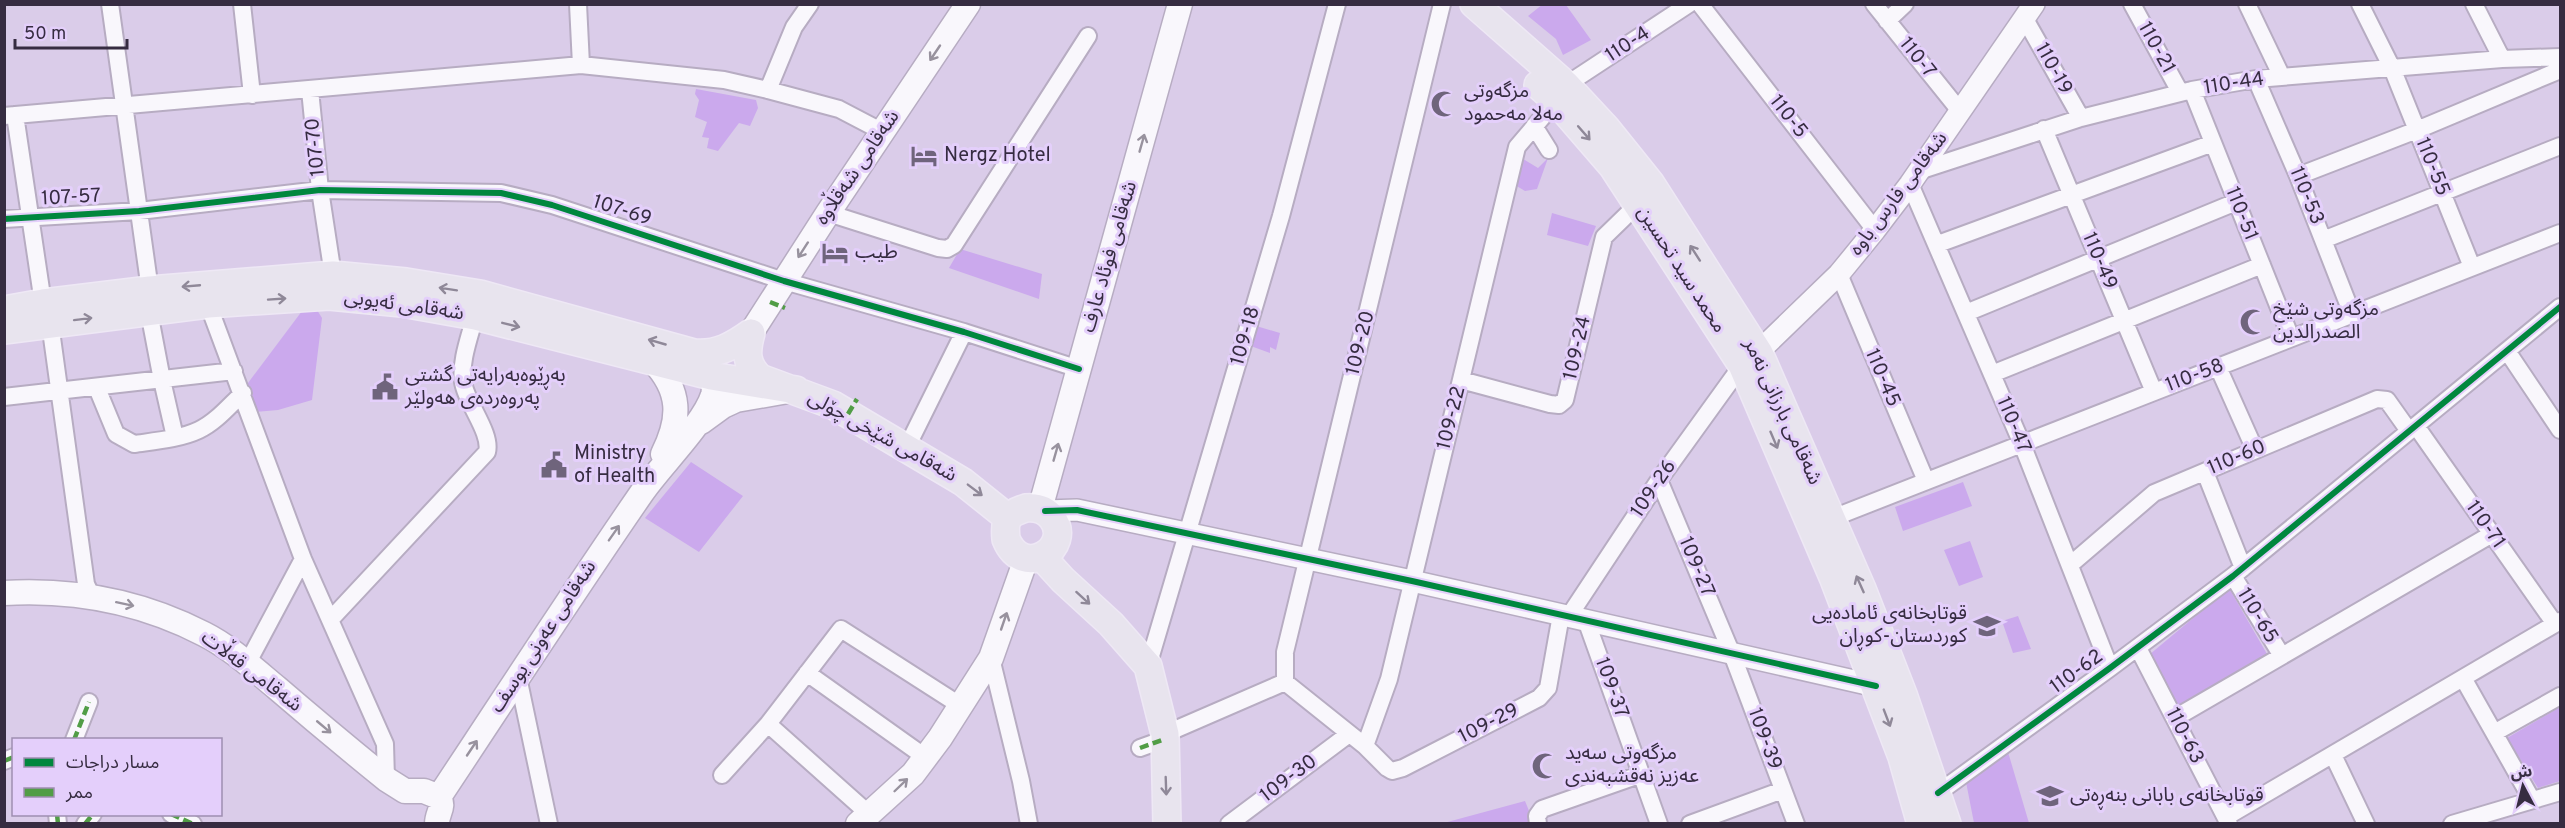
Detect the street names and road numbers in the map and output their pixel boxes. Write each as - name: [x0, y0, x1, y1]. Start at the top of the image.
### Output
- street label: 110-21: [2131, 17, 2181, 79]
- street label: 110-4: [1601, 21, 1655, 69]
- street label: 110-7: [1893, 32, 1941, 84]
- street label: 110-19: [2028, 39, 2078, 99]
- street label: 110-44: [2202, 66, 2266, 102]
- street label: 110-5: [1763, 90, 1813, 144]
- street label: شەقامی شەقڵاوە: [807, 103, 906, 231]
- street label: 107-70: [300, 116, 332, 178]
- street label: شەقامی فارس باوە: [1844, 127, 1954, 261]
- street label: 110-55: [2409, 134, 2455, 200]
- street label: 110-53: [2283, 163, 2329, 229]
- street label: شەقامی فوئاد عارف: [1076, 178, 1144, 336]
- street label: 107-57: [40, 183, 102, 213]
- street label: 110-51: [2219, 183, 2263, 245]
- street label: 107-69: [589, 189, 655, 233]
- street label: محمد سید تحسین: [1630, 202, 1732, 338]
- street label: 110-49: [2075, 228, 2123, 294]
- street label: شەقامی ئەیوبی: [342, 285, 466, 327]
- street label: 109-18: [1225, 304, 1267, 368]
- street label: 109-20: [1340, 308, 1382, 378]
- street label: 109-24: [1558, 314, 1598, 382]
- street label: شەقامی بارزانی نەمر: [1736, 334, 1827, 489]
- street label: 110-45: [1858, 345, 1906, 411]
- street label: 110-58: [2162, 353, 2228, 399]
- street label: 109-22: [1432, 383, 1472, 453]
- street label: شەقامی شێخی چۆلی: [803, 385, 961, 489]
- street label: 110-47: [1990, 393, 2036, 457]
- street label: 110-60: [2204, 434, 2270, 482]
- street label: 109-26: [1625, 455, 1683, 523]
- street label: 110-71: [2459, 496, 2511, 554]
- street label: 109-27: [1672, 533, 1720, 601]
- street label: شەقامی عەونی یوسف: [485, 556, 603, 718]
- street label: 110-65: [2230, 584, 2284, 648]
- street label: شەقامی قەڵات: [195, 622, 309, 719]
- street label: 110-62: [2045, 644, 2109, 700]
- street label: 109-37: [1588, 654, 1634, 722]
- street label: 109-29: [1454, 698, 1524, 750]
- street label: 110-63: [2159, 703, 2209, 769]
- street label: 109-39: [1741, 705, 1787, 773]
- street label: 109-30: [1255, 749, 1323, 809]

